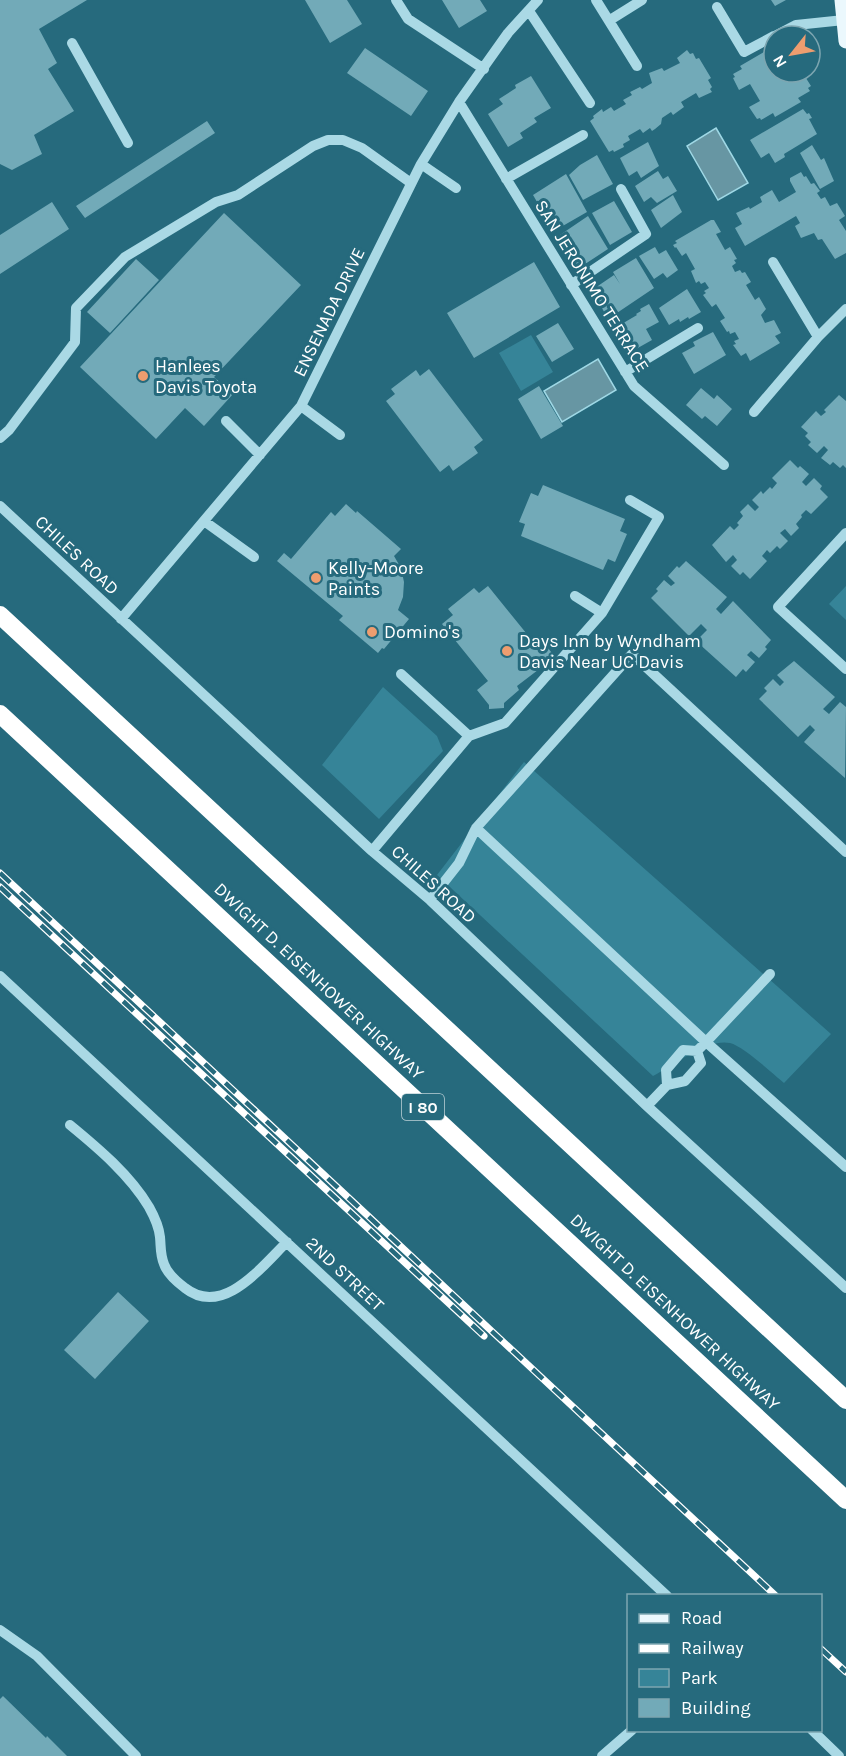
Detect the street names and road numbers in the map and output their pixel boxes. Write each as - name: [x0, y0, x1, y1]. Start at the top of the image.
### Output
- street label: SAN JERONIMO TERRACE: [530, 196, 654, 376]
- street label: ENSENADA DRIVE: [288, 244, 370, 380]
- street label: CHILES ROAD: [30, 511, 124, 599]
- street label: CHILES ROAD: [387, 840, 481, 928]
- street label: DWIGHT D. EISENHOWER HIGHWAY: [210, 878, 429, 1084]
- road number: I 80: [402, 1094, 444, 1120]
- street label: DWIGHT D. EISENHOWER HIGHWAY: [566, 1209, 785, 1415]
- street label: 2ND STREET: [301, 1232, 389, 1316]

